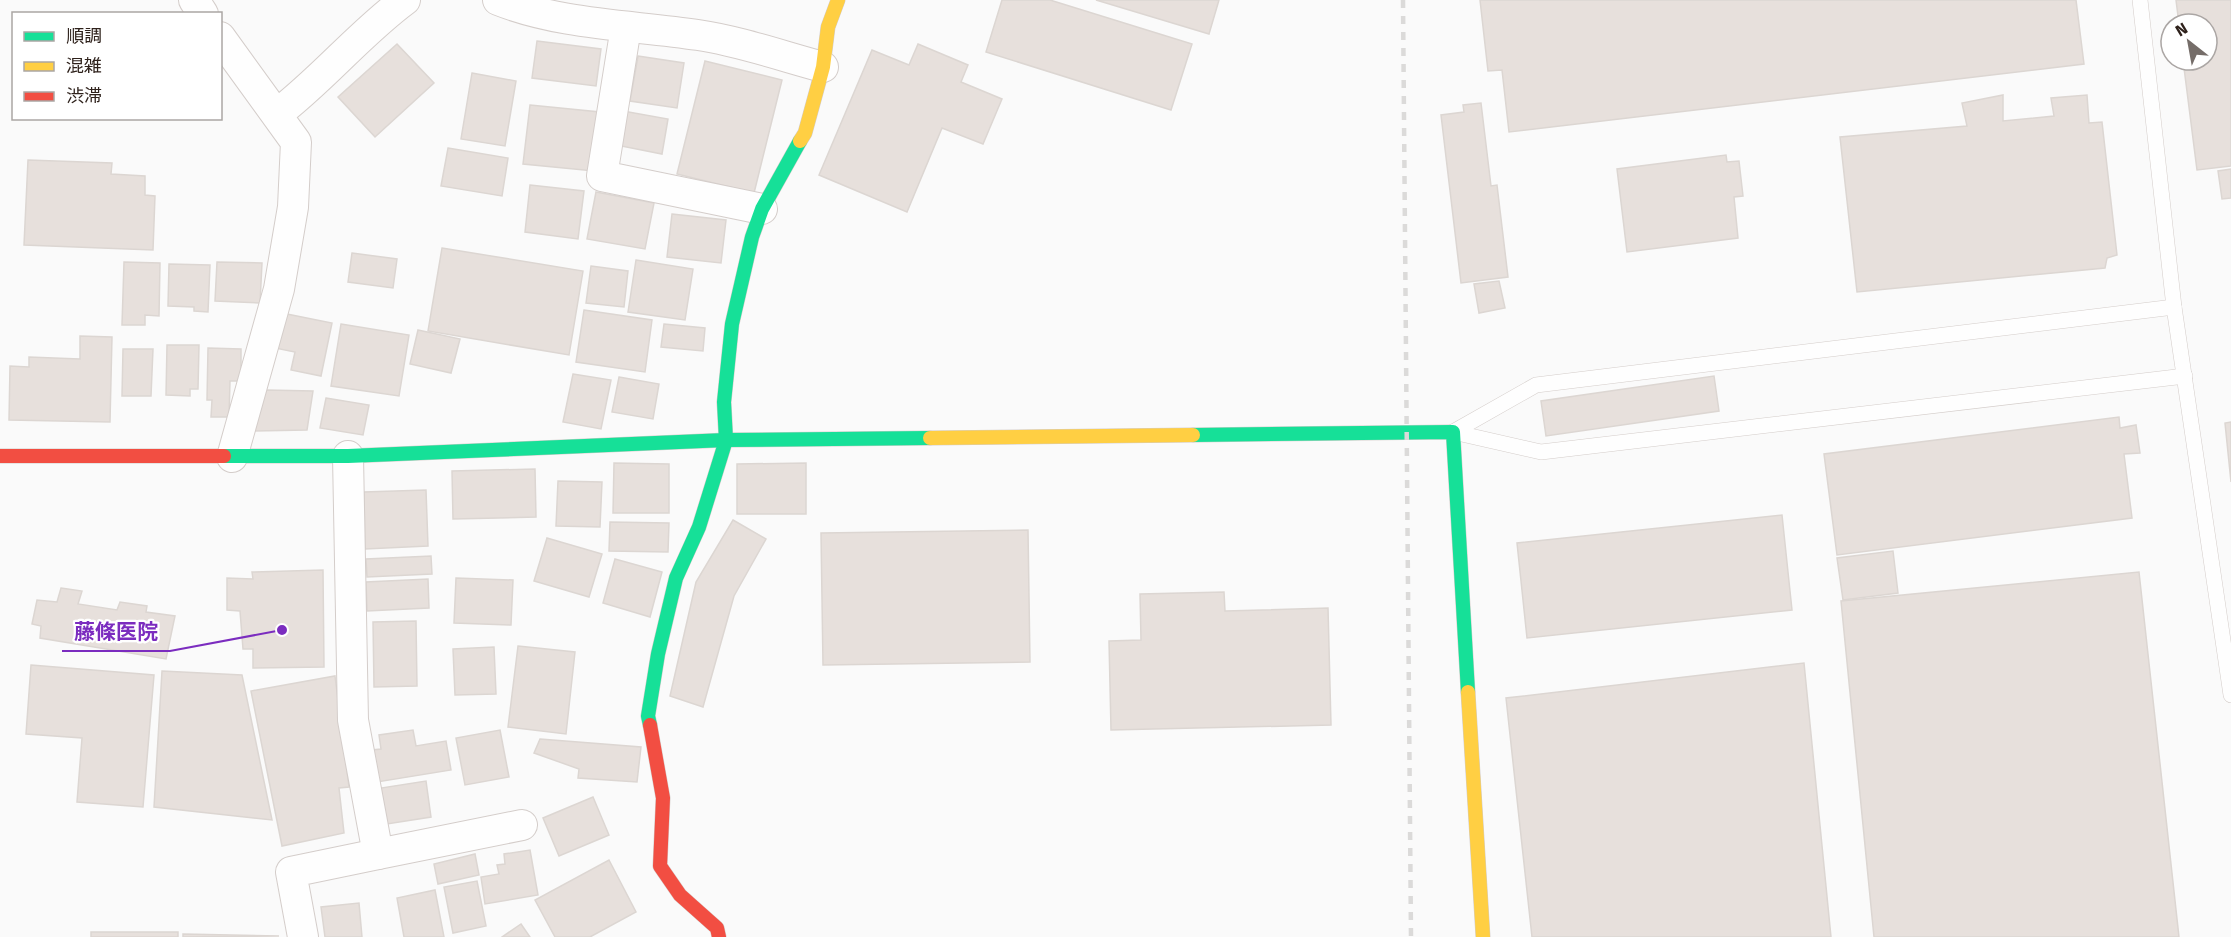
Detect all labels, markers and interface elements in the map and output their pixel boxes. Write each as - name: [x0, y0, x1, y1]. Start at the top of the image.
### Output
- legend: [12, 12, 222, 120]
- north arrow: [2159, 12, 2219, 72]
- text: N: [2172, 19, 2191, 40]
- text: 順調: [66, 25, 102, 47]
- text: 混雑: [66, 55, 102, 77]
- text: 渋滞: [66, 85, 102, 107]
- callout: 藤條医院: [62, 612, 170, 651]
- text: 藤條医院: [74, 619, 158, 645]

